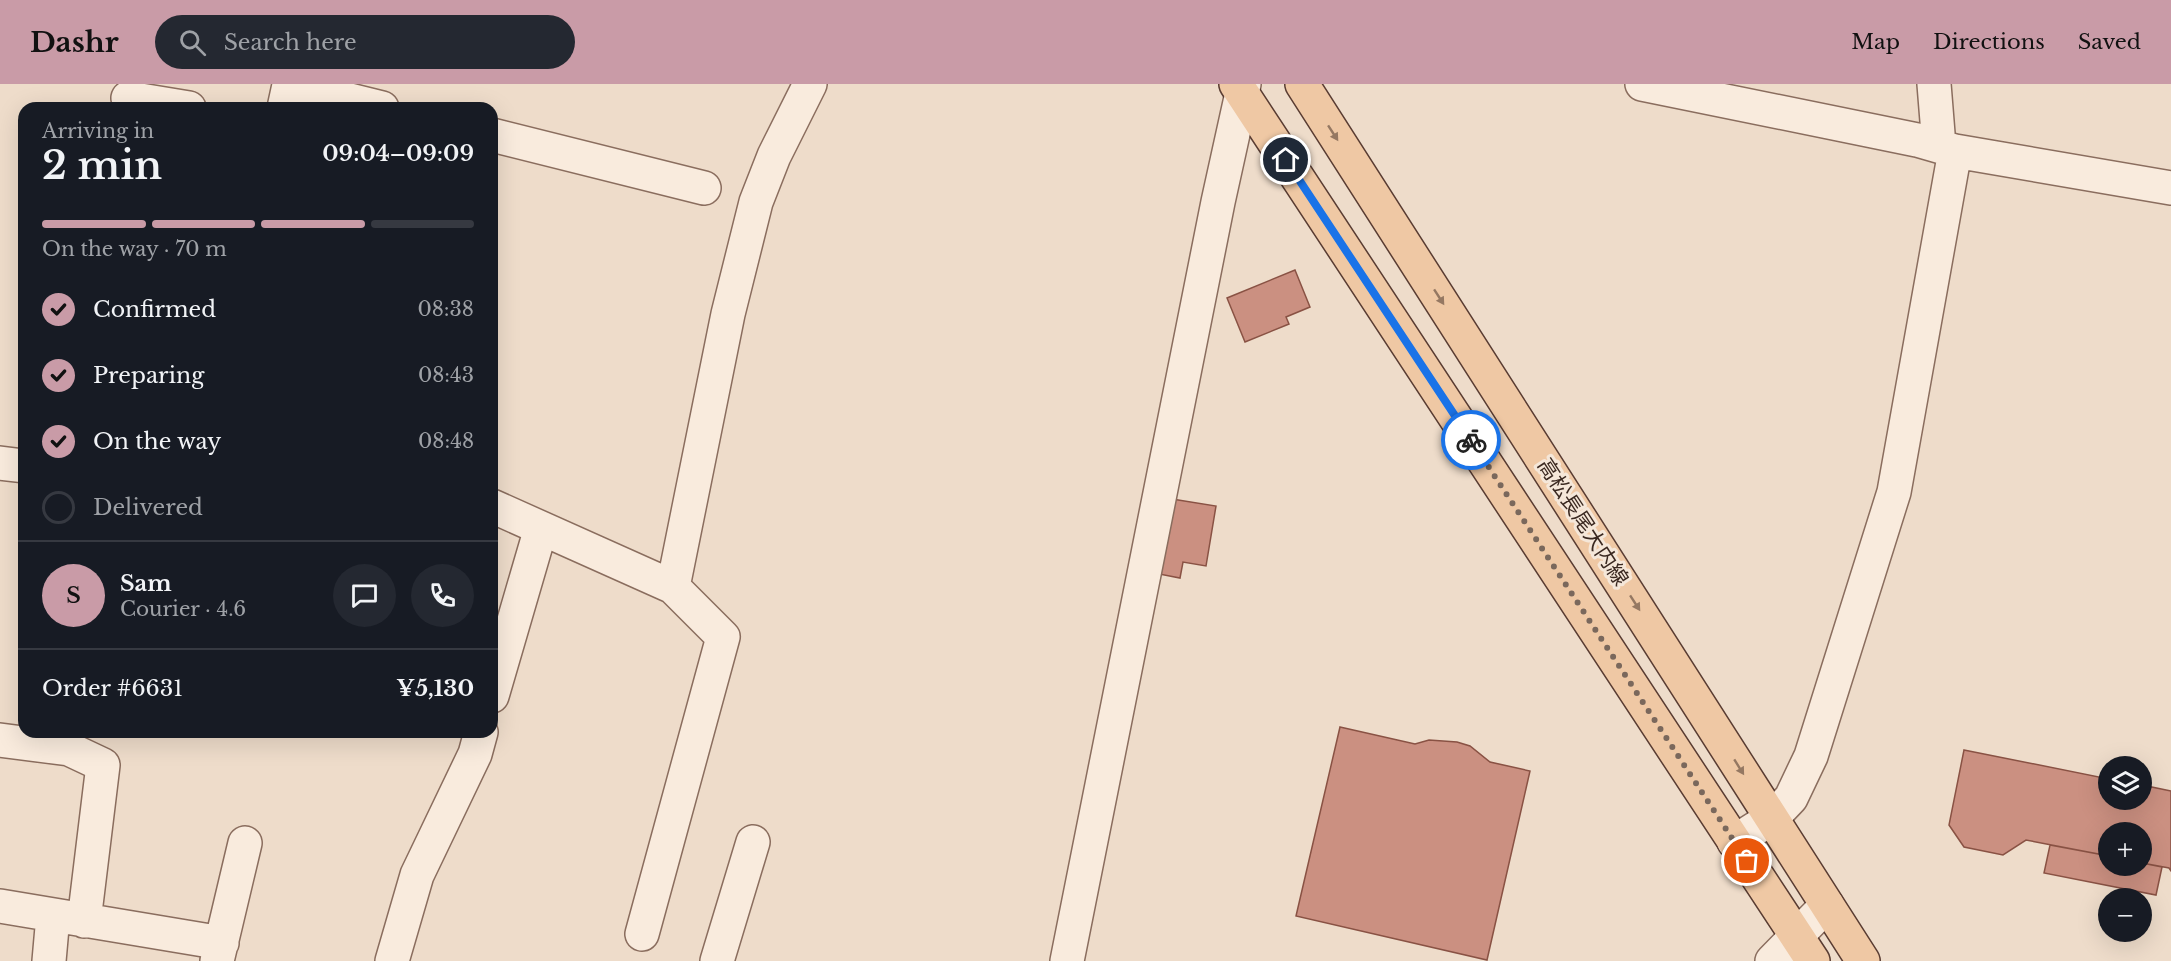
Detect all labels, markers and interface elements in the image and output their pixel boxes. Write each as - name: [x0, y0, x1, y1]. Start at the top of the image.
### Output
- search box: [155, 15, 575, 69]
- text: Dashr: [30, 25, 119, 60]
- icon: search: [176, 26, 209, 59]
- text: Search here: [224, 29, 357, 56]
- text: Map: [1851, 29, 1900, 55]
- text: Directions: [1933, 29, 2045, 55]
- text: Saved: [2078, 29, 2141, 55]
- text: Arriving in: [42, 119, 154, 143]
- one-way arrow: [1328, 125, 1339, 141]
- pin: [1260, 134, 1311, 185]
- text: 09:04–09:09: [322, 140, 474, 167]
- text: 2 min: [42, 141, 162, 190]
- icon: home: [1269, 143, 1302, 176]
- text: On the way · 70 m: [42, 237, 227, 261]
- one-way arrow: [1434, 289, 1445, 305]
- icon: check: [42, 293, 75, 326]
- text: Confirmed: [93, 296, 216, 323]
- text: 08:38: [417, 297, 474, 321]
- icon: check: [42, 359, 75, 392]
- text: Preparing: [93, 362, 204, 389]
- text: 08:43: [418, 363, 474, 387]
- courier: [1441, 410, 1501, 470]
- icon: bike: [1455, 424, 1488, 457]
- icon: check: [42, 425, 75, 458]
- text: On the way: [93, 428, 221, 455]
- text: 08:48: [418, 429, 474, 453]
- street label: 高松長尾大内線: [1532, 453, 1634, 591]
- text: Delivered: [93, 494, 203, 521]
- button: chat: [333, 564, 396, 627]
- button: phone: [411, 564, 474, 627]
- text: Sam: [120, 570, 172, 597]
- text: S: [66, 582, 81, 609]
- one-way arrow: [1629, 595, 1640, 611]
- text: Courier · 4.6: [120, 597, 246, 621]
- text: Order #6631: [42, 675, 183, 702]
- text: ¥5,130: [396, 675, 474, 702]
- map controls: [2098, 756, 2152, 942]
- button: layers: [2098, 756, 2152, 810]
- one-way arrow: [1734, 759, 1745, 775]
- button: +: [2098, 822, 2152, 876]
- pin: [1721, 835, 1772, 886]
- icon: bag: [1730, 844, 1763, 877]
- button: −: [2098, 888, 2152, 942]

